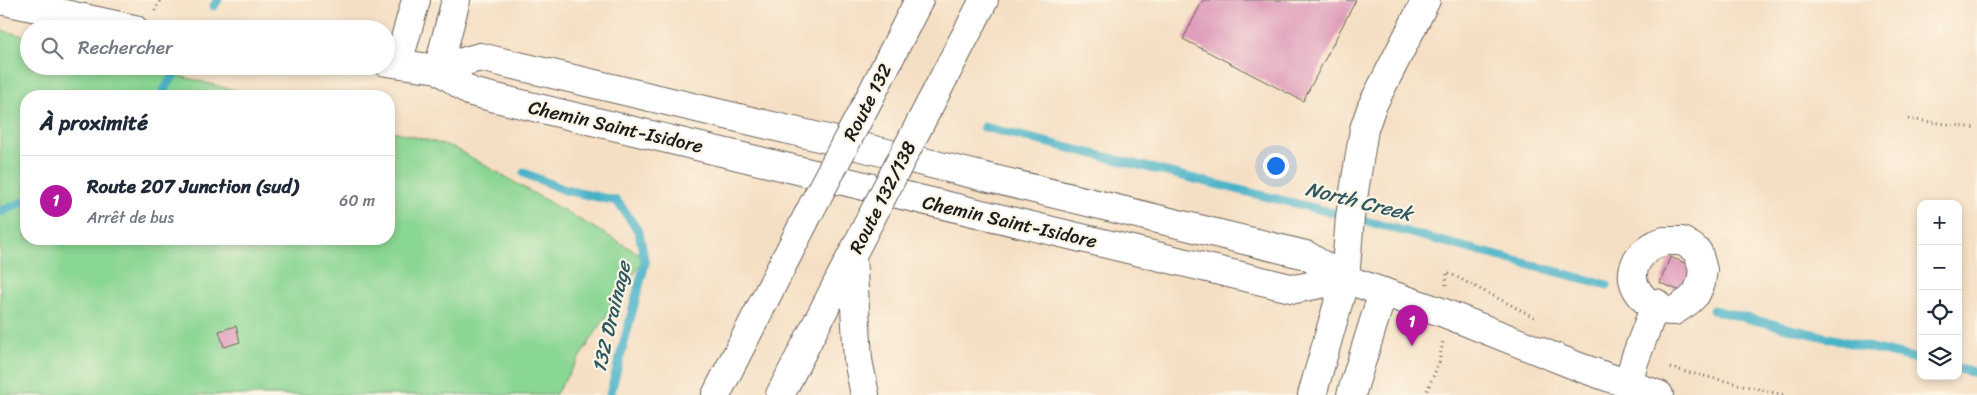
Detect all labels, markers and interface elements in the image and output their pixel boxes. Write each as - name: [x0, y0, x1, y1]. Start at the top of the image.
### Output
- search box: [20, 20, 395, 75]
- text: Rechercher: [78, 31, 173, 64]
- icon: search: [38, 34, 66, 62]
- street label: Route 132: [834, 58, 901, 147]
- street label: Chemin Saint-Isidore: [525, 90, 707, 163]
- text: À proximité: [40, 104, 148, 142]
- street label: Route 132/138: [840, 135, 925, 259]
- your location: [1263, 153, 1289, 179]
- text: Route 207 Junction (sud): [87, 170, 298, 203]
- water label: North Creek: [1302, 171, 1418, 232]
- street label: Chemin Saint-Isidore: [919, 185, 1101, 258]
- text: 1: [53, 186, 59, 215]
- text: 60 m: [339, 186, 375, 215]
- map controls: [1917, 200, 1962, 380]
- button: +: [1917, 200, 1962, 245]
- text: Arrêt de bus: [87, 203, 174, 232]
- button: −: [1917, 245, 1962, 290]
- water label: 132 Drainage: [582, 256, 642, 376]
- button: locate: [1917, 290, 1962, 335]
- pin: 1: [1396, 305, 1428, 346]
- button: layers: [1917, 335, 1962, 380]

